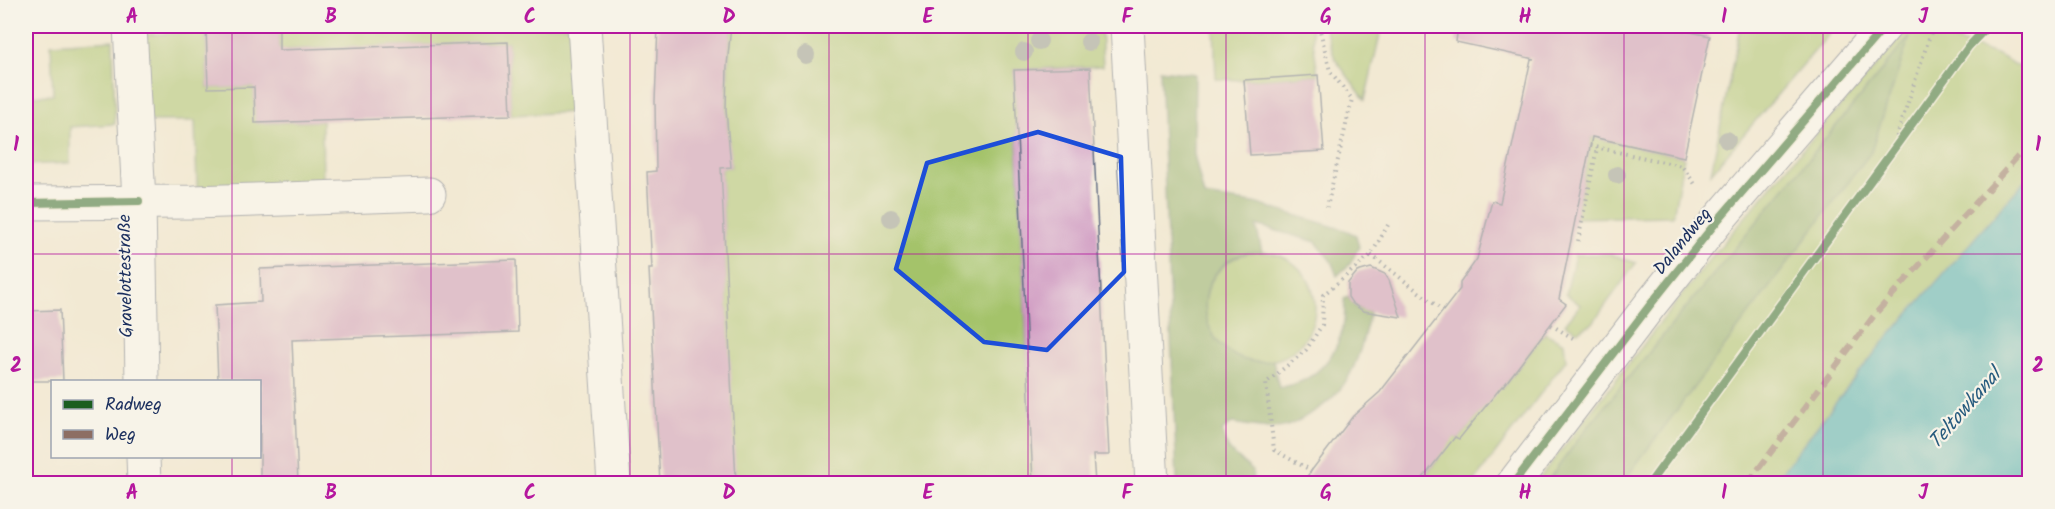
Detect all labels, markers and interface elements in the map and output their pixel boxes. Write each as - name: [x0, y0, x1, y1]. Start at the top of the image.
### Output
- text: A: [126, 2, 138, 34]
- text: B: [325, 2, 337, 34]
- text: C: [524, 2, 536, 34]
- text: D: [722, 2, 736, 34]
- text: E: [922, 2, 934, 34]
- text: F: [1122, 2, 1134, 34]
- text: G: [1320, 2, 1332, 34]
- text: H: [1518, 2, 1532, 34]
- text: I: [1721, 2, 1727, 34]
- text: J: [1918, 2, 1929, 34]
- text: 1: [13, 130, 19, 162]
- text: 1: [2035, 130, 2041, 162]
- street label: Dalandweg: [1647, 202, 1720, 282]
- street label: Gravelottestraße: [111, 214, 142, 338]
- text: 2: [10, 351, 22, 383]
- text: 2: [2032, 351, 2044, 383]
- water label: Teltowkanal: [1921, 359, 2013, 457]
- legend: [51, 380, 261, 458]
- text: Radweg: [105, 391, 162, 420]
- text: Weg: [105, 421, 136, 450]
- text: A: [126, 478, 138, 509]
- text: B: [325, 478, 337, 509]
- text: C: [524, 478, 536, 509]
- text: D: [722, 478, 736, 509]
- text: E: [922, 478, 934, 509]
- text: F: [1122, 478, 1134, 509]
- text: G: [1320, 478, 1332, 509]
- text: H: [1518, 478, 1532, 509]
- text: I: [1721, 478, 1727, 509]
- text: J: [1918, 478, 1929, 509]

